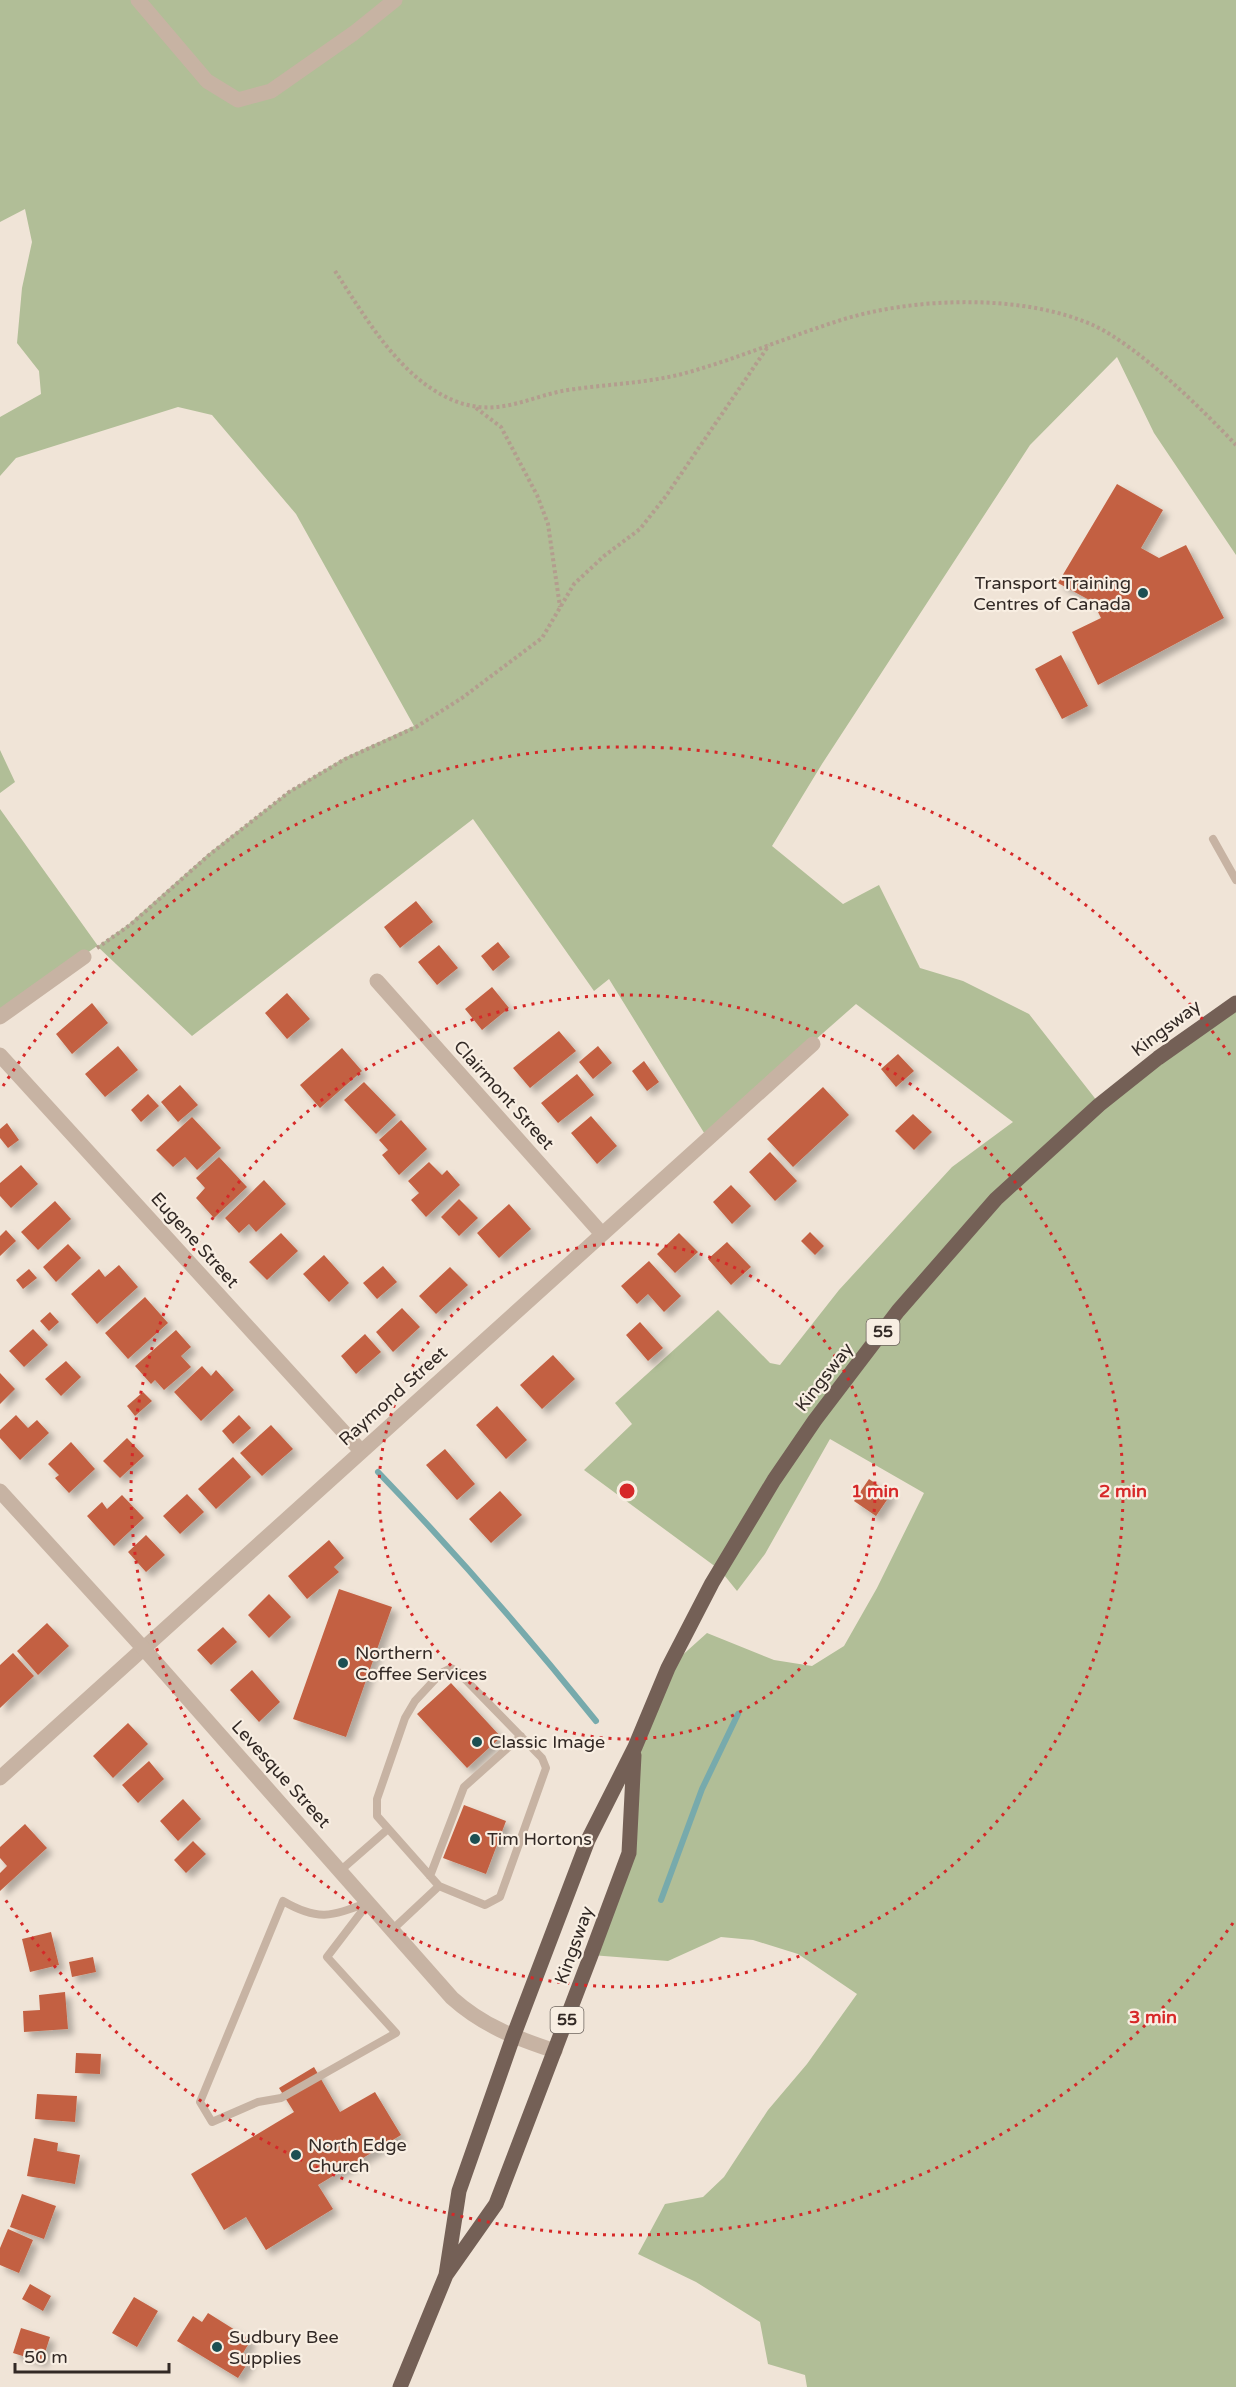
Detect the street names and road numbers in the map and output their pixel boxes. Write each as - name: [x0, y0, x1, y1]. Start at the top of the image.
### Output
- street label: Kingsway: [1127, 995, 1205, 1061]
- street label: Clairmont Street: [449, 1036, 559, 1154]
- street label: Eugene Street: [146, 1188, 244, 1292]
- road number: 55: [866, 1319, 900, 1345]
- street label: Kingsway: [790, 1338, 858, 1416]
- street label: Raymond Street: [334, 1341, 452, 1450]
- street label: Levesque Street: [227, 1716, 335, 1832]
- street label: Kingsway: [550, 1903, 598, 1987]
- road number: 55: [550, 2007, 584, 2033]

